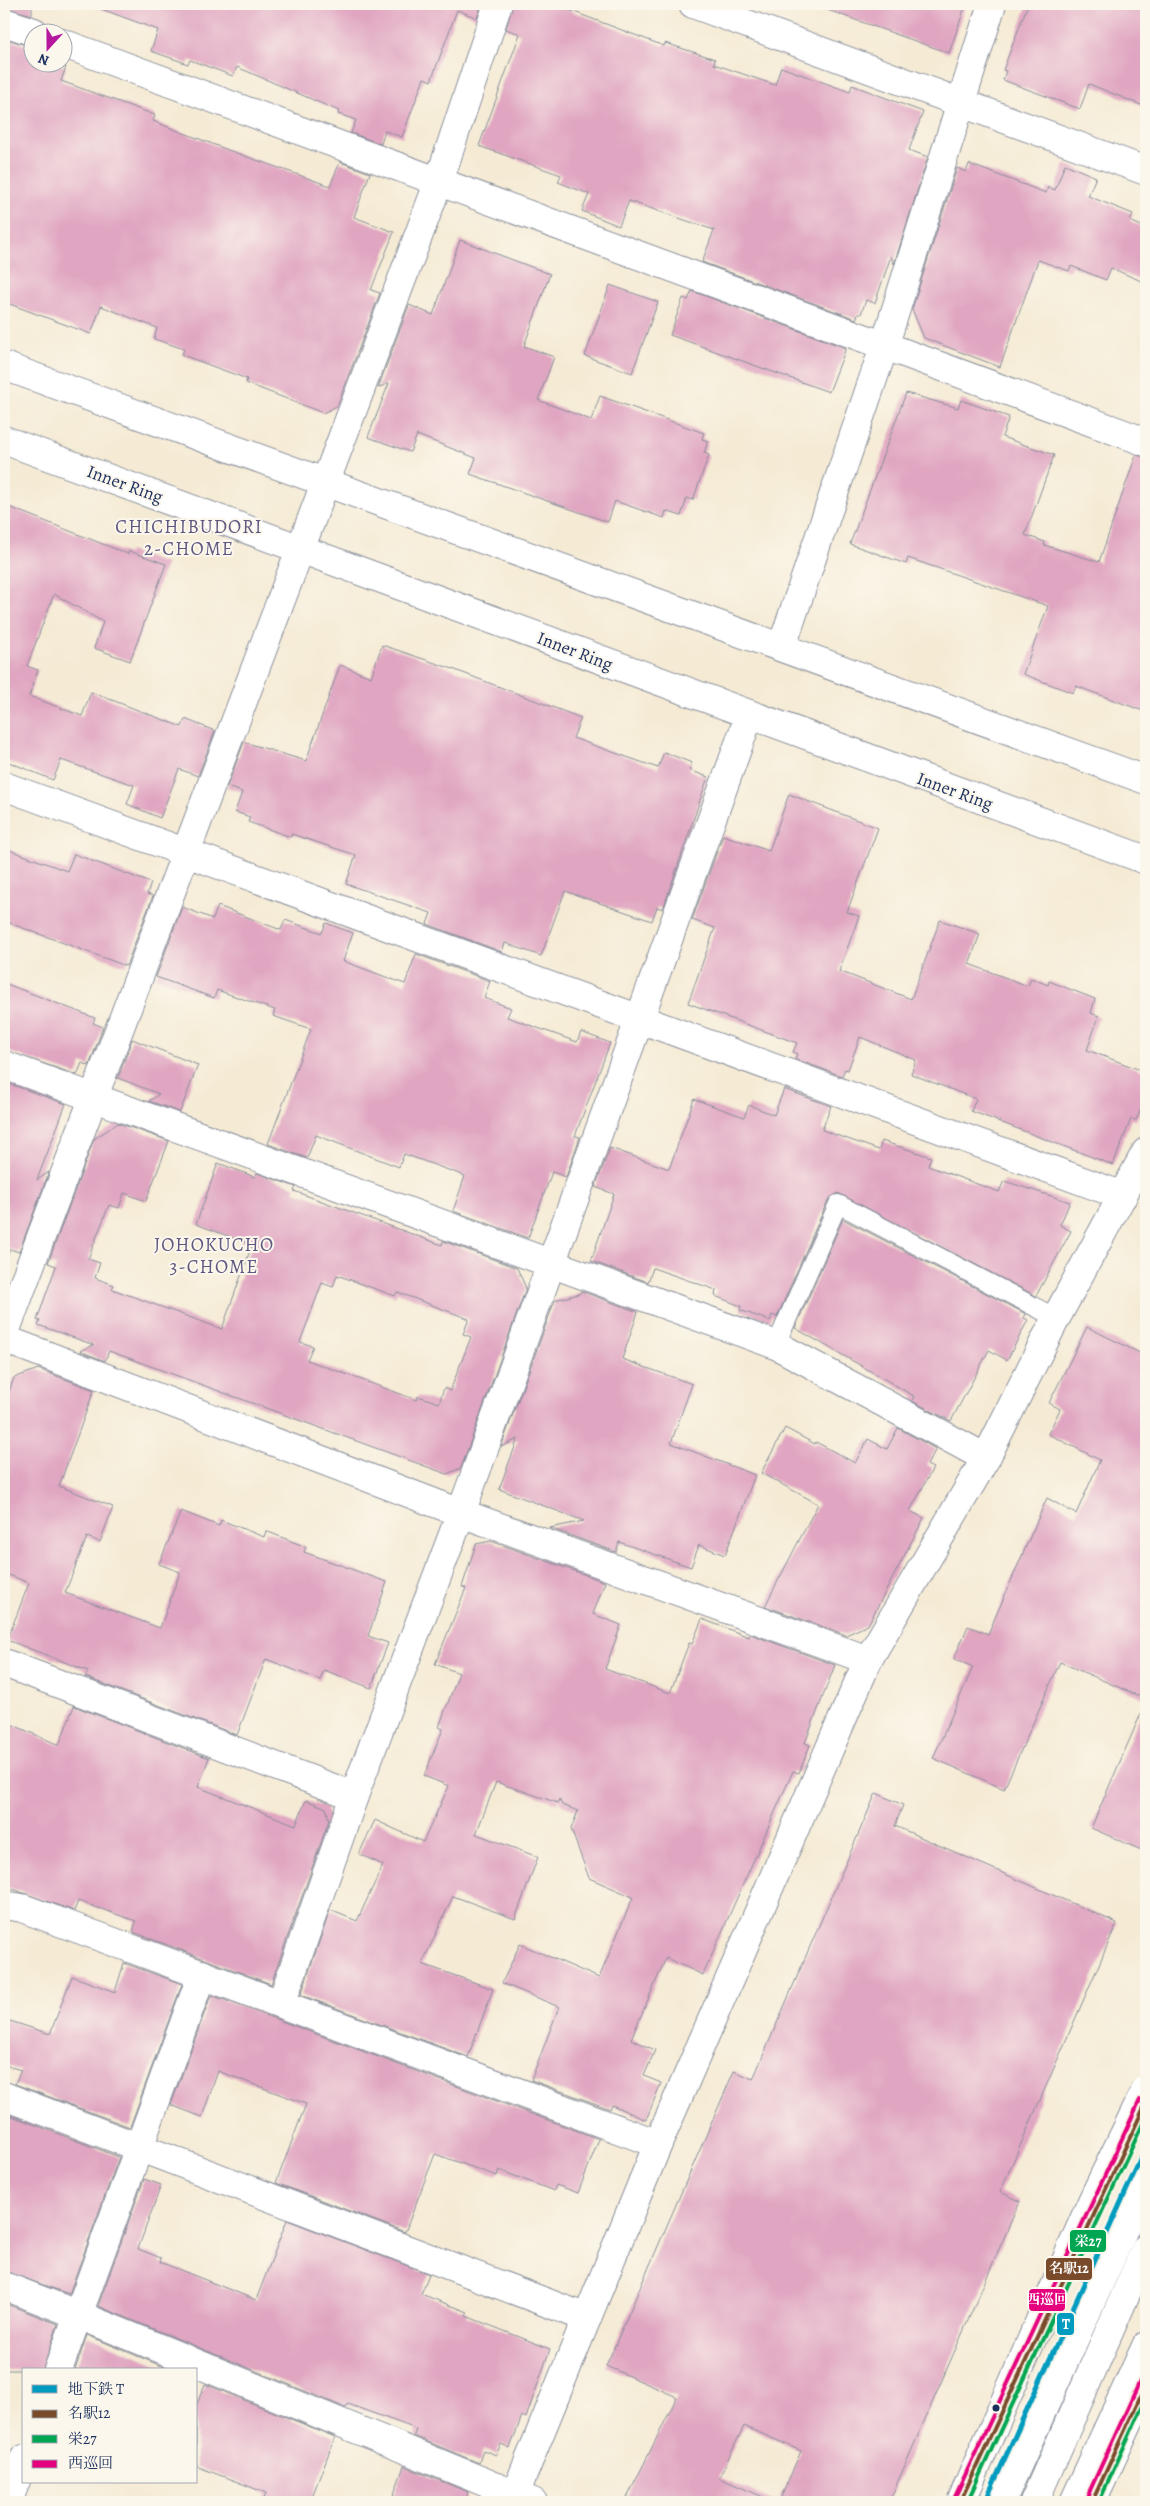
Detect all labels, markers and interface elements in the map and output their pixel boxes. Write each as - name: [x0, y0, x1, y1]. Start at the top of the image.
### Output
- north arrow: [22, 22, 72, 72]
- text: N: [35, 49, 52, 70]
- street label: Inner Ring: [84, 459, 166, 509]
- district label: CHICHIBUDORI 2-CHOME: [115, 514, 263, 562]
- street label: Inner Ring: [534, 626, 616, 676]
- street label: Inner Ring: [914, 766, 996, 816]
- district label: JOHOKUCHO 3-CHOME: [154, 1232, 274, 1280]
- line badge: 栄27: [1069, 2229, 1107, 2253]
- text: 栄27: [1075, 2232, 1101, 2251]
- line badge: 名駅12: [1045, 2257, 1093, 2281]
- text: 名駅12: [1049, 2259, 1089, 2278]
- line badge: 西巡回: [1028, 2288, 1066, 2312]
- text: 西巡回: [1026, 2290, 1068, 2309]
- line badge: T: [1056, 2312, 1075, 2336]
- text: T: [1062, 2315, 1070, 2334]
- legend: [22, 2368, 198, 2484]
- text: 地下鉄 T: [68, 2379, 125, 2399]
- text: 名駅12: [68, 2403, 110, 2423]
- unlabelled marker: [991, 2403, 1001, 2413]
- text: 栄27: [68, 2429, 97, 2449]
- text: 西巡回: [68, 2453, 113, 2473]

